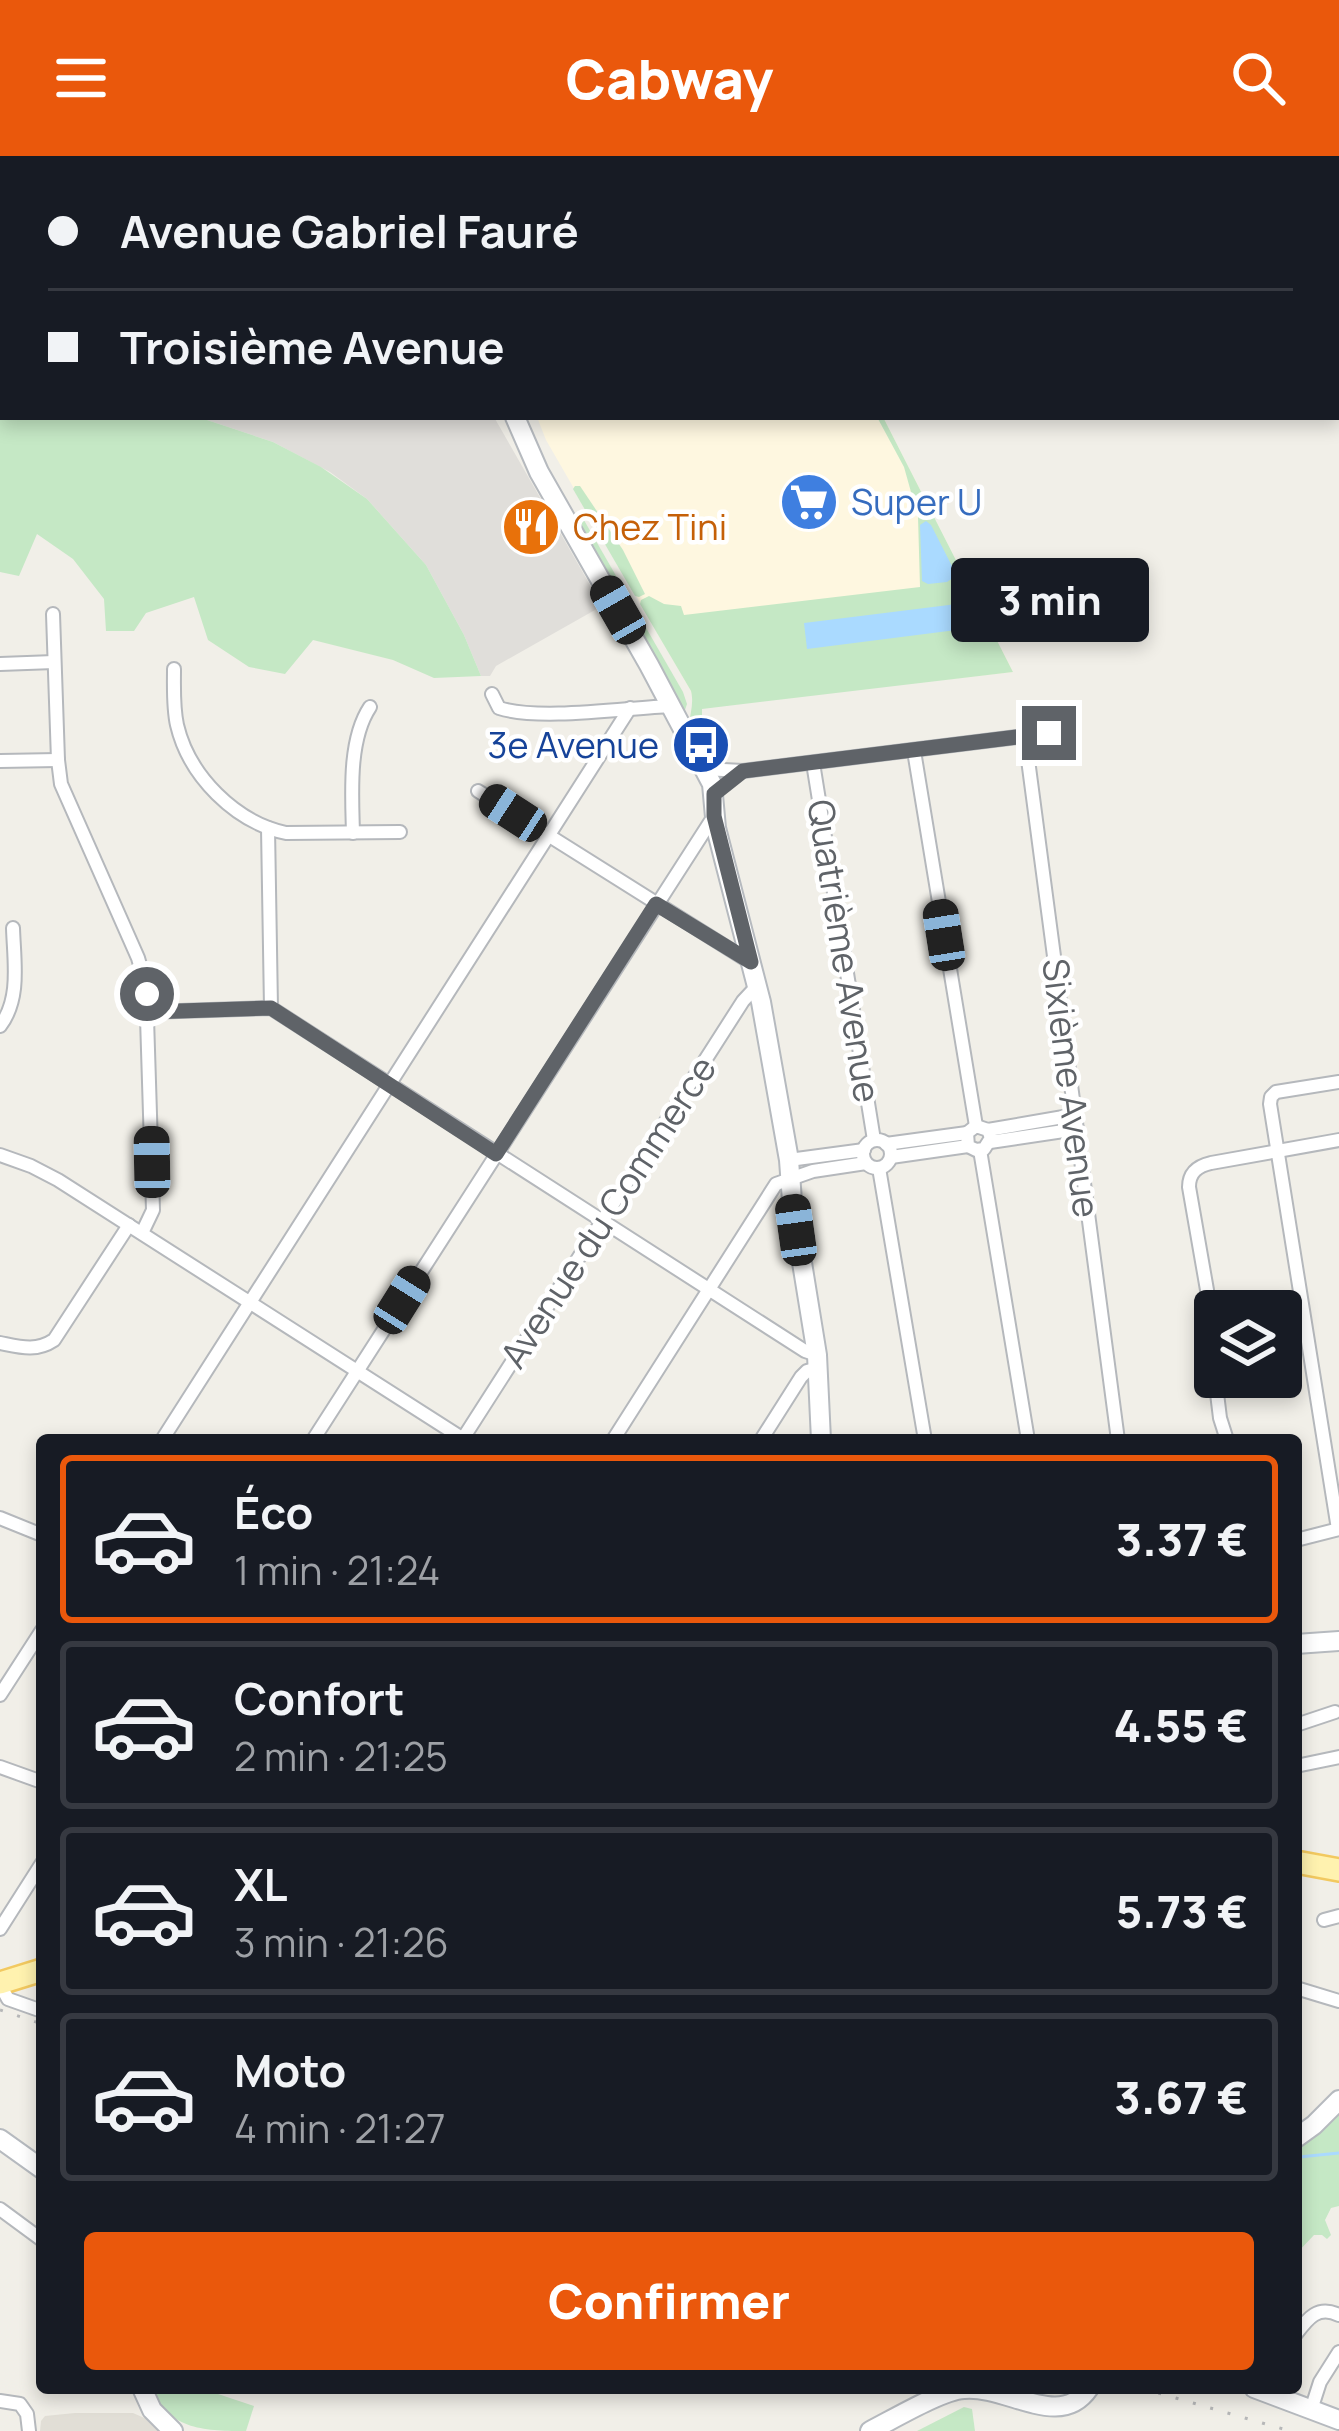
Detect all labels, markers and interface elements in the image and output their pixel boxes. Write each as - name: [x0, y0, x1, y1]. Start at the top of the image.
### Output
- text: Cabway: [566, 41, 773, 115]
- icon: menu: [48, 45, 114, 111]
- icon: search: [1225, 45, 1291, 111]
- text: Avenue Gabriel Fauré: [120, 200, 579, 262]
- text: Troisième Avenue: [120, 316, 505, 378]
- supermarket icon: Super U: [778, 471, 840, 533]
- place label: Super U: [851, 477, 982, 526]
- restaurant icon: Chez Tini: [500, 496, 562, 558]
- place label: Chez Tini: [573, 502, 727, 551]
- callout: 3 min: [950, 559, 1148, 643]
- car: [584, 570, 652, 650]
- text: 3 min: [999, 573, 1101, 627]
- route end: [1022, 706, 1076, 760]
- bus stop icon: 3e Avenue: [670, 714, 732, 776]
- place label: 3e Avenue: [488, 720, 659, 769]
- car: [473, 778, 553, 848]
- street label: Quatrième Avenue: [796, 796, 893, 1106]
- car: [921, 897, 967, 973]
- street label: Sixième Avenue: [1031, 956, 1112, 1220]
- route start: [120, 967, 174, 1021]
- street label: Avenue du Commerce: [488, 1046, 727, 1377]
- car: [133, 1126, 171, 1198]
- car: [773, 1192, 819, 1268]
- car: [368, 1260, 436, 1340]
- map controls: [1194, 1290, 1302, 1398]
- button: layers: [1194, 1290, 1302, 1398]
- text: Éco: [234, 1481, 313, 1543]
- icon: car: [90, 1485, 198, 1593]
- text: 3.37 €: [1116, 1508, 1248, 1570]
- text: 1 min · 21:24: [234, 1543, 440, 1597]
- text: Confort: [234, 1667, 405, 1729]
- icon: car: [90, 1671, 198, 1779]
- text: 4.55 €: [1114, 1694, 1248, 1756]
- text: 2 min · 21:25: [234, 1729, 448, 1783]
- text: XL: [234, 1853, 288, 1915]
- icon: car: [90, 1857, 198, 1965]
- text: 5.73 €: [1116, 1880, 1248, 1942]
- text: 3 min · 21:26: [234, 1915, 449, 1969]
- text: Moto: [234, 2039, 346, 2101]
- icon: car: [90, 2043, 198, 2151]
- text: 3.67 €: [1114, 2066, 1248, 2128]
- text: 4 min · 21:27: [234, 2101, 445, 2155]
- button: Confirmer: [84, 2232, 1254, 2370]

